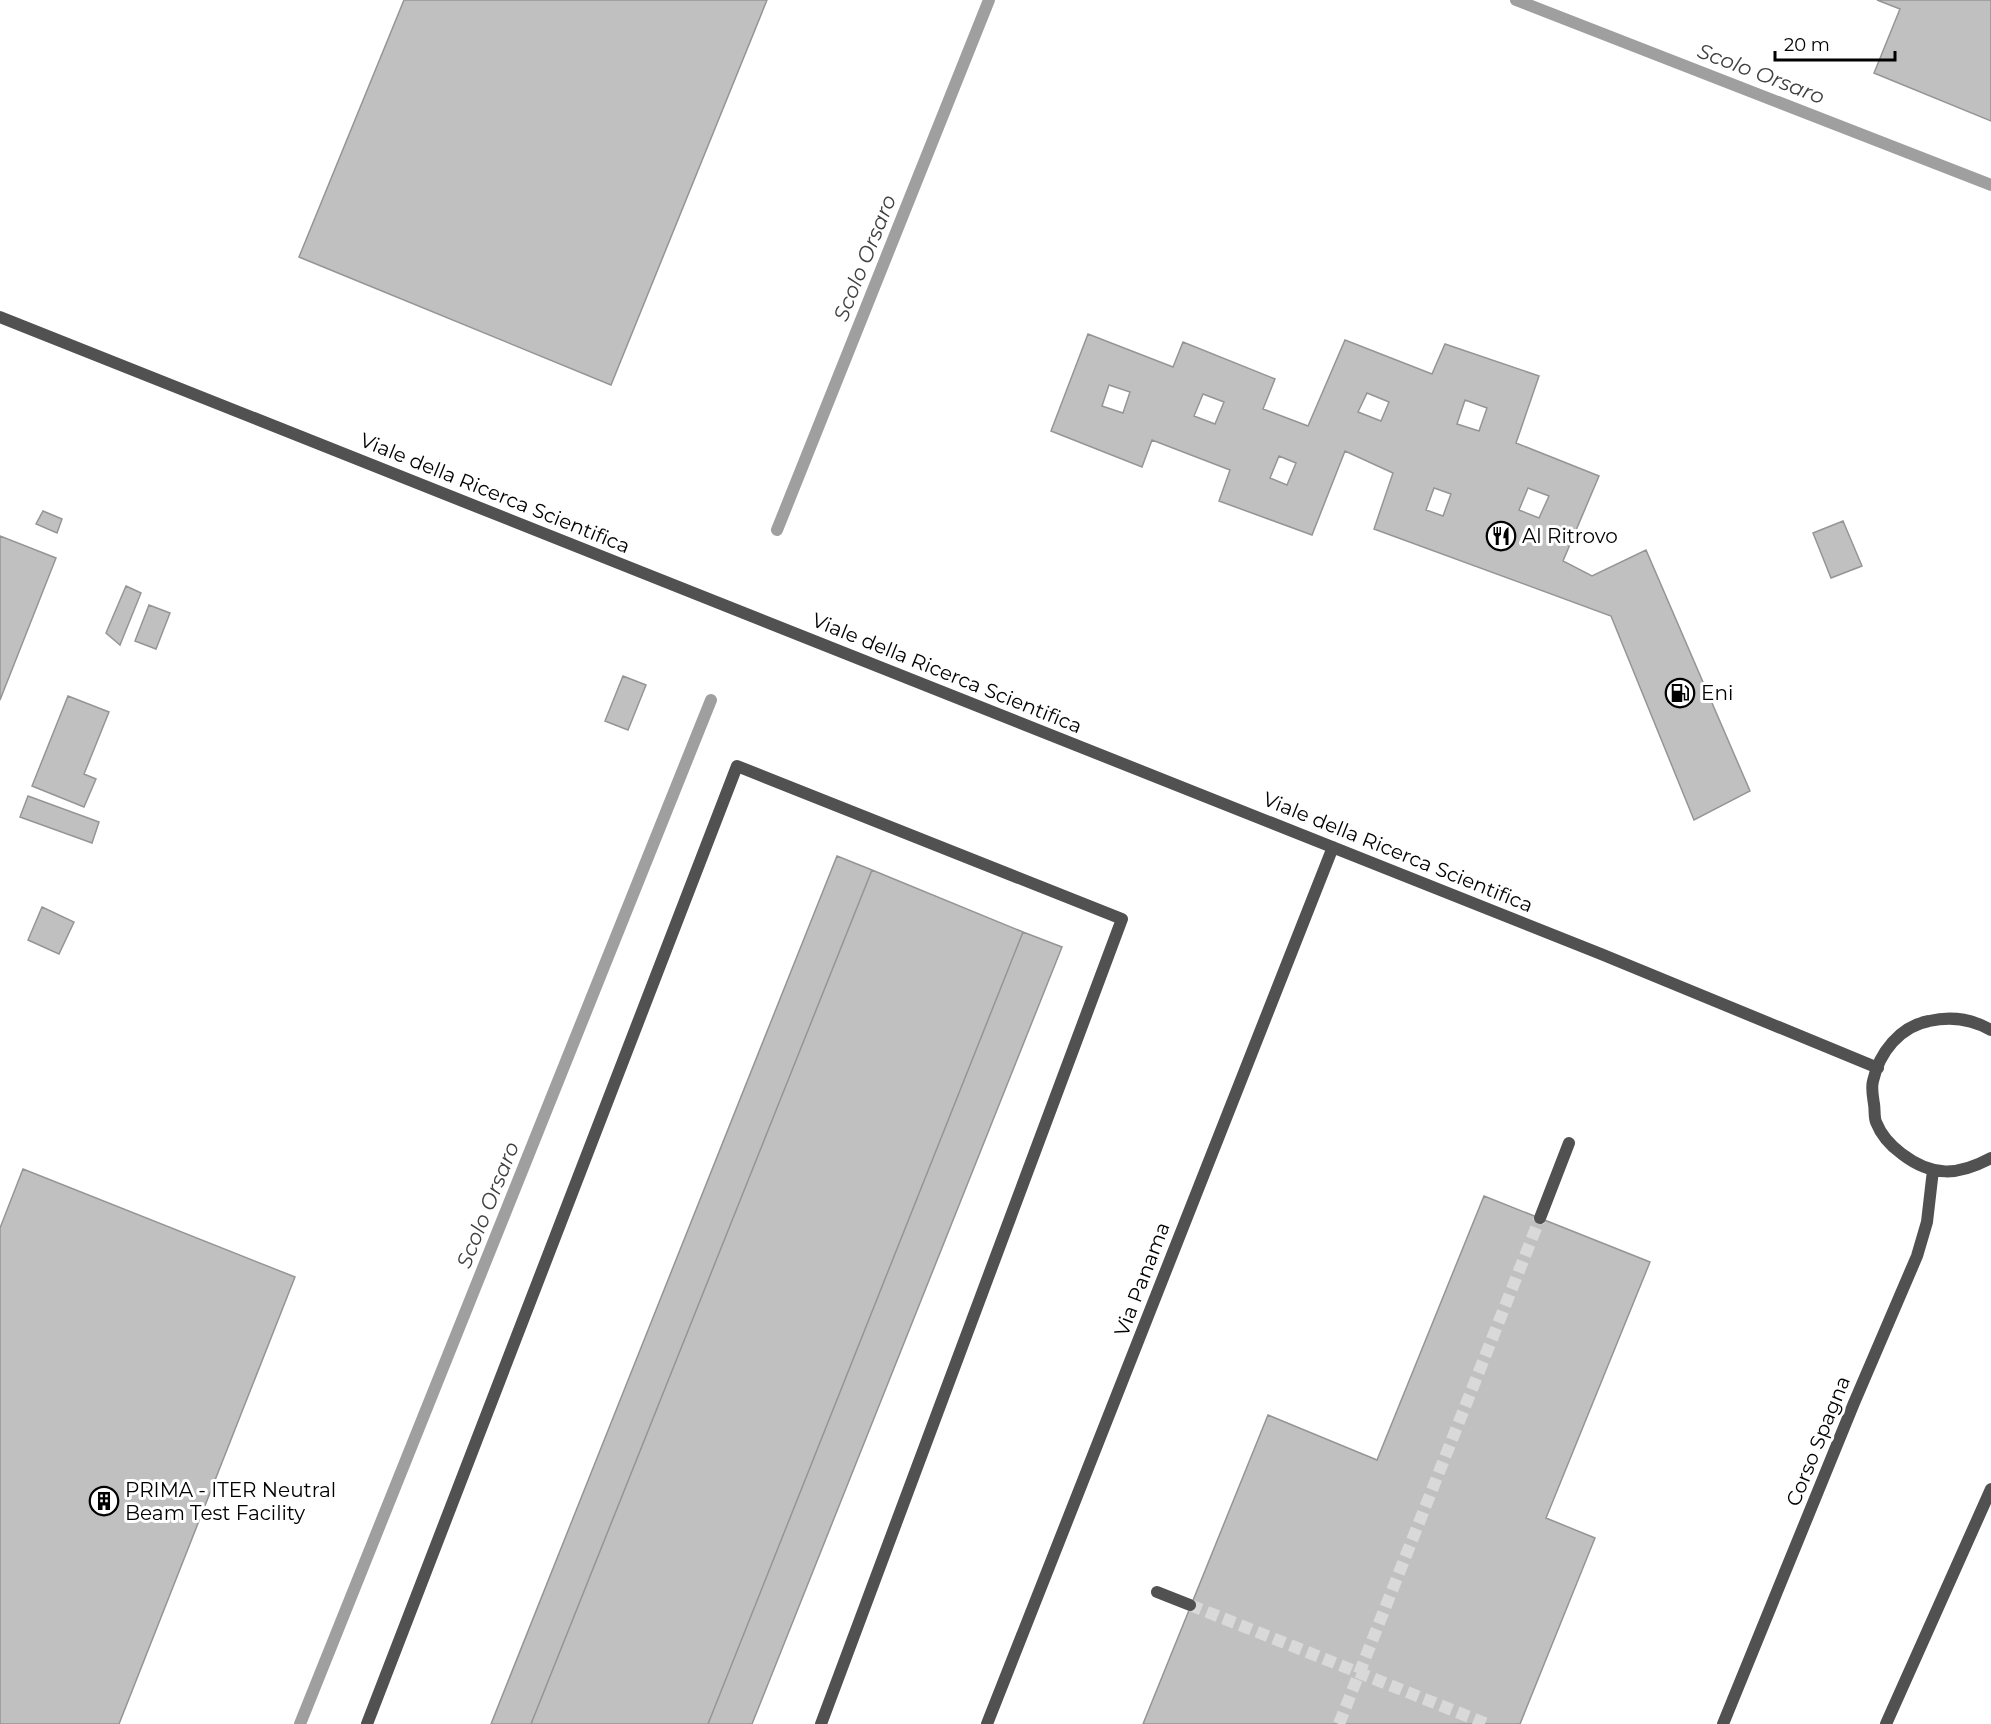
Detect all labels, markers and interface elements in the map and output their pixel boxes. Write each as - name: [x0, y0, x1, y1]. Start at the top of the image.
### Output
- scale bar: [1775, 24, 1895, 62]
- text: 20 m: [1784, 34, 1830, 56]
- water label: Scolo Orsaro: [1694, 38, 1828, 109]
- water label: Scolo Orsaro: [828, 191, 901, 325]
- street label: Viale della Ricerca Scientifica: [357, 428, 633, 558]
- restaurant icon: Al Ritrovo: [1485, 520, 1517, 552]
- place label: Al Ritrovo: [1522, 524, 1618, 548]
- street label: Viale della Ricerca Scientifica: [809, 608, 1085, 738]
- fuel station icon: Eni: [1664, 677, 1696, 709]
- place label: Eni: [1701, 681, 1733, 705]
- street label: Viale della Ricerca Scientifica: [1260, 787, 1536, 917]
- water label: Scolo Orsaro: [451, 1138, 524, 1272]
- street label: Via Panama: [1109, 1219, 1175, 1339]
- street label: Corso Spagna: [1781, 1372, 1855, 1510]
- place label: PRIMA - ITER Neutral Beam Test Facility: [125, 1478, 336, 1525]
- building icon: PRIMA - ITER Neutral Beam Test Facility: [88, 1485, 120, 1517]

